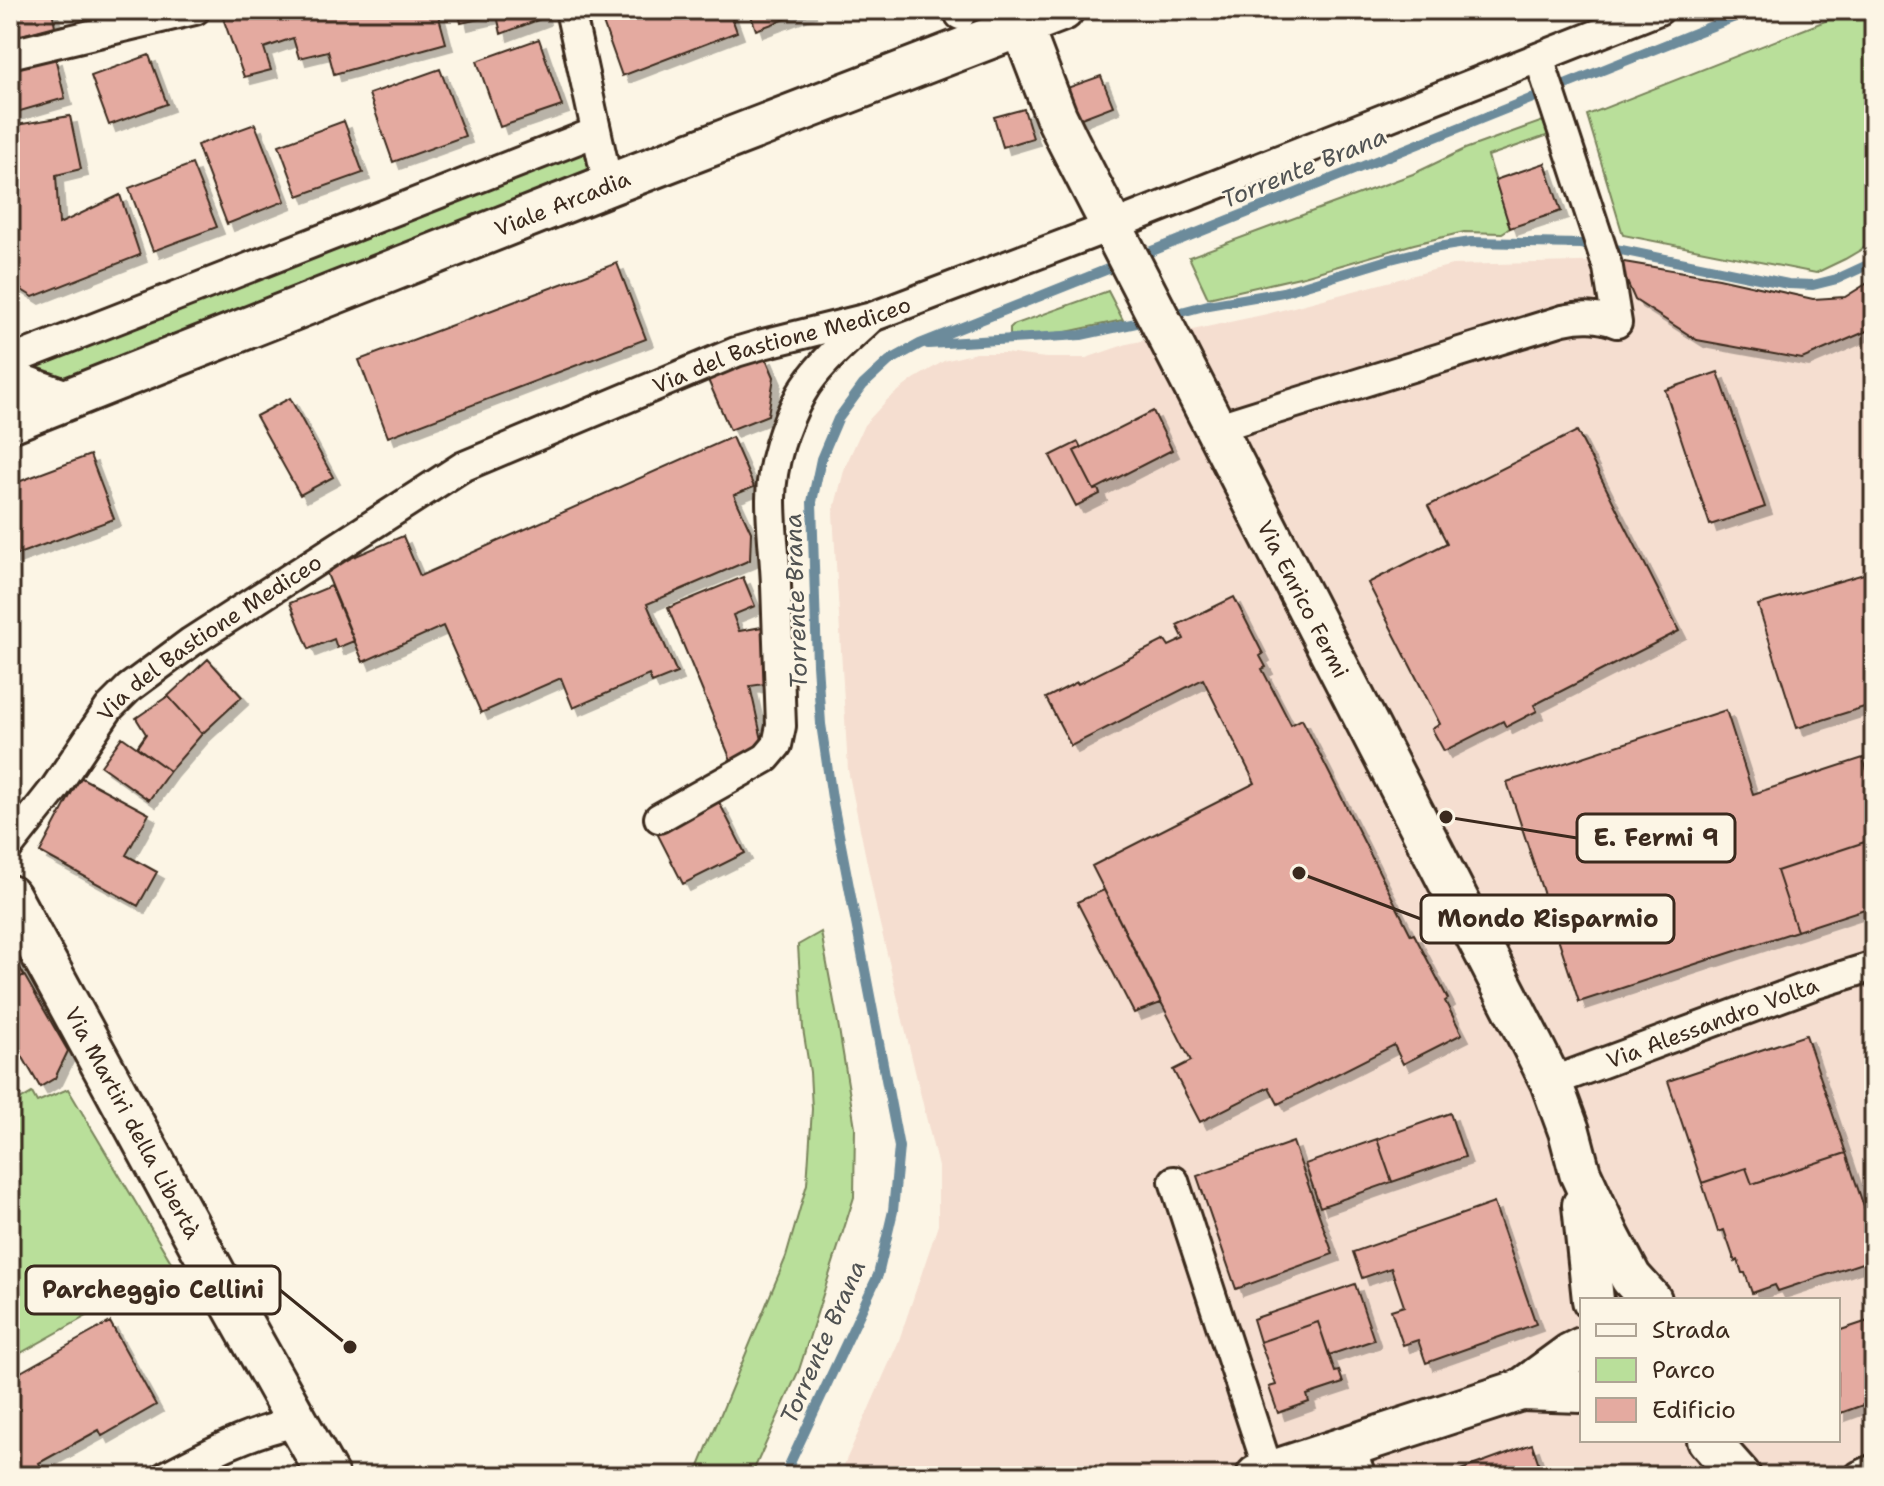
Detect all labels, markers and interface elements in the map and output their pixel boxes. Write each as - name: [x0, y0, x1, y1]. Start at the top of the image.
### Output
- water label: Torrente Brana: [1216, 120, 1392, 216]
- street label: Viale Arcadia: [490, 163, 634, 243]
- street label: Via del Bastione Mediceo: [648, 289, 915, 400]
- water label: Torrente Brana: [777, 513, 815, 689]
- street label: Via Enrico Fermi: [1251, 515, 1356, 683]
- street label: Via del Bastione Mediceo: [90, 547, 327, 726]
- callout: E. Fermi 9: [1577, 814, 1735, 862]
- text: E. Fermi 9: [1593, 822, 1719, 854]
- callout: Mondo Risparmio: [1421, 895, 1674, 943]
- text: Mondo Risparmio: [1437, 903, 1659, 935]
- street label: Via Alessandro Volta: [1602, 970, 1823, 1075]
- street label: Via Martiri della Libertà: [58, 1002, 208, 1244]
- water label: Torrente Brana: [773, 1255, 873, 1429]
- callout: Parcheggio Cellini: [26, 1266, 280, 1314]
- text: Parcheggio Cellini: [42, 1274, 264, 1306]
- legend: [1580, 1298, 1840, 1442]
- text: Strada: [1652, 1314, 1730, 1346]
- text: Parco: [1652, 1354, 1715, 1386]
- text: Edificio: [1652, 1394, 1736, 1426]

